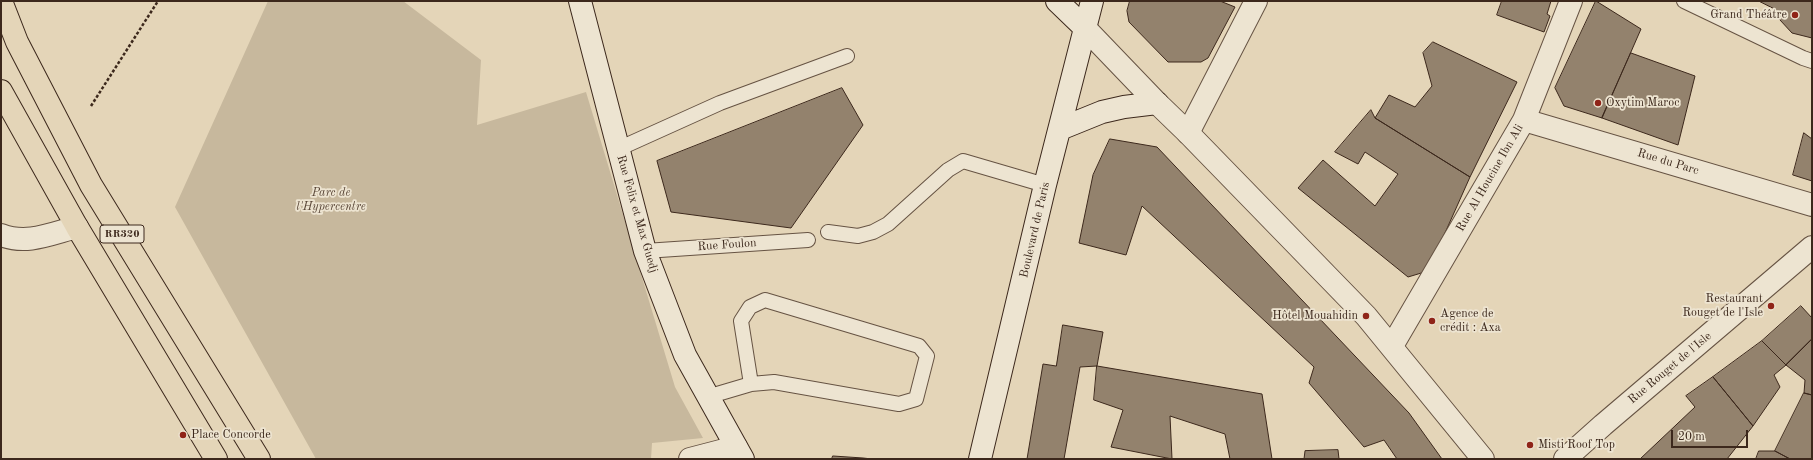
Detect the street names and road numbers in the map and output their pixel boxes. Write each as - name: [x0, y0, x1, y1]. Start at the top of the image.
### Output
- street label: Rue Al Houcine Ibn Ali: [1453, 122, 1527, 234]
- street label: Rue du Parc: [1635, 146, 1701, 178]
- street label: Rue Felix et Max Guedj: [613, 153, 661, 275]
- street label: Boulevard de Paris: [1017, 181, 1053, 279]
- road number: RR320: [100, 225, 144, 243]
- street label: Rue Foulon: [697, 236, 757, 254]
- street label: Rue Rouget de l'Isle: [1625, 329, 1715, 407]

